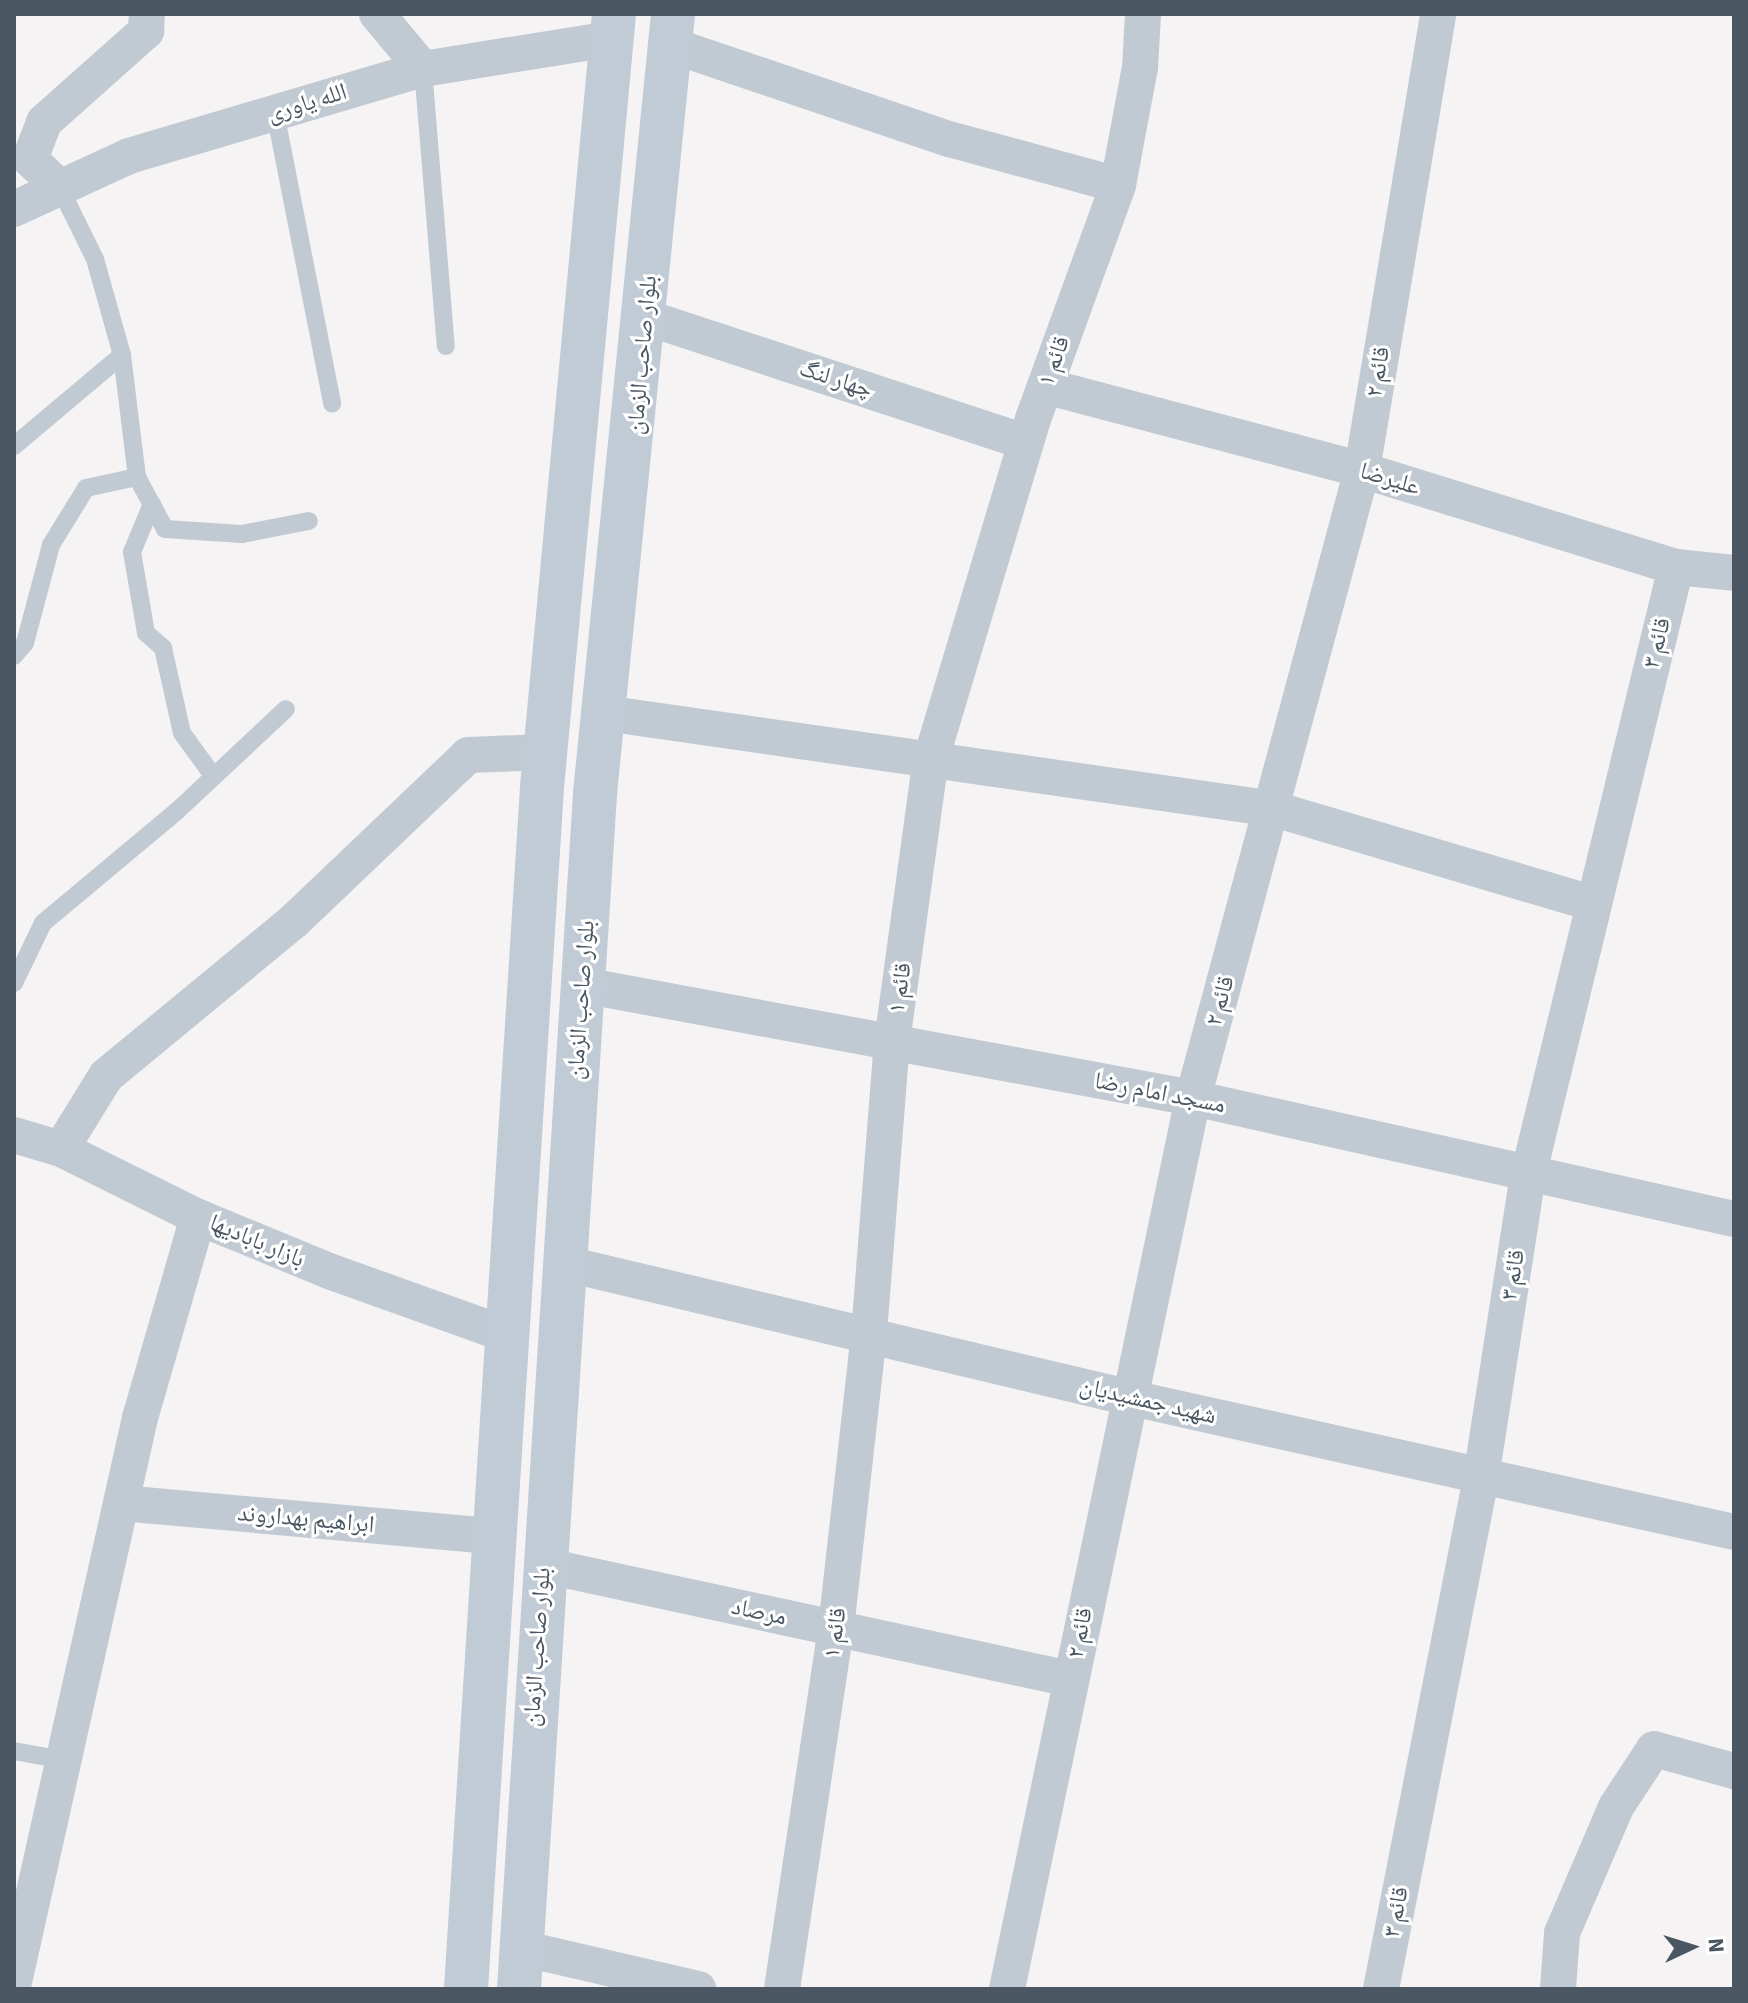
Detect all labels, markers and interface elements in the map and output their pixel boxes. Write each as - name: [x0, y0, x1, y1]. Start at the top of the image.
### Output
- street label: الله یاوری: [264, 77, 350, 129]
- street label: بلوار صاحب الزمان: [621, 274, 663, 436]
- street label: قائم ۱: [1032, 332, 1076, 390]
- street label: قائم ۲: [1360, 345, 1396, 399]
- street label: چهار لنگ: [796, 354, 876, 404]
- street label: علیرضا: [1356, 456, 1424, 502]
- street label: قائم ۳: [1637, 615, 1677, 671]
- street label: بلوار صاحب الزمان: [561, 919, 601, 1081]
- street label: قائم ۱: [882, 961, 918, 1015]
- street label: قائم ۲: [1199, 973, 1241, 1029]
- street label: مسجد امام رضا: [1092, 1066, 1228, 1120]
- street label: بازار بابادیها: [205, 1208, 309, 1274]
- street label: قائم ۳: [1495, 1248, 1531, 1302]
- street label: شهید جمشیدیان: [1077, 1371, 1219, 1431]
- street label: ابراهیم بهداروند: [236, 1499, 376, 1539]
- street label: بلوار صاحب الزمان: [517, 1566, 557, 1728]
- street label: مرصاد: [729, 1592, 789, 1632]
- street label: قائم ۲: [1061, 1605, 1099, 1661]
- street label: قائم ۱: [817, 1606, 853, 1660]
- street label: قائم ۳: [1377, 1884, 1415, 1940]
- north arrow: [1652, 1907, 1732, 1987]
- text: N: [1699, 1937, 1732, 1954]

